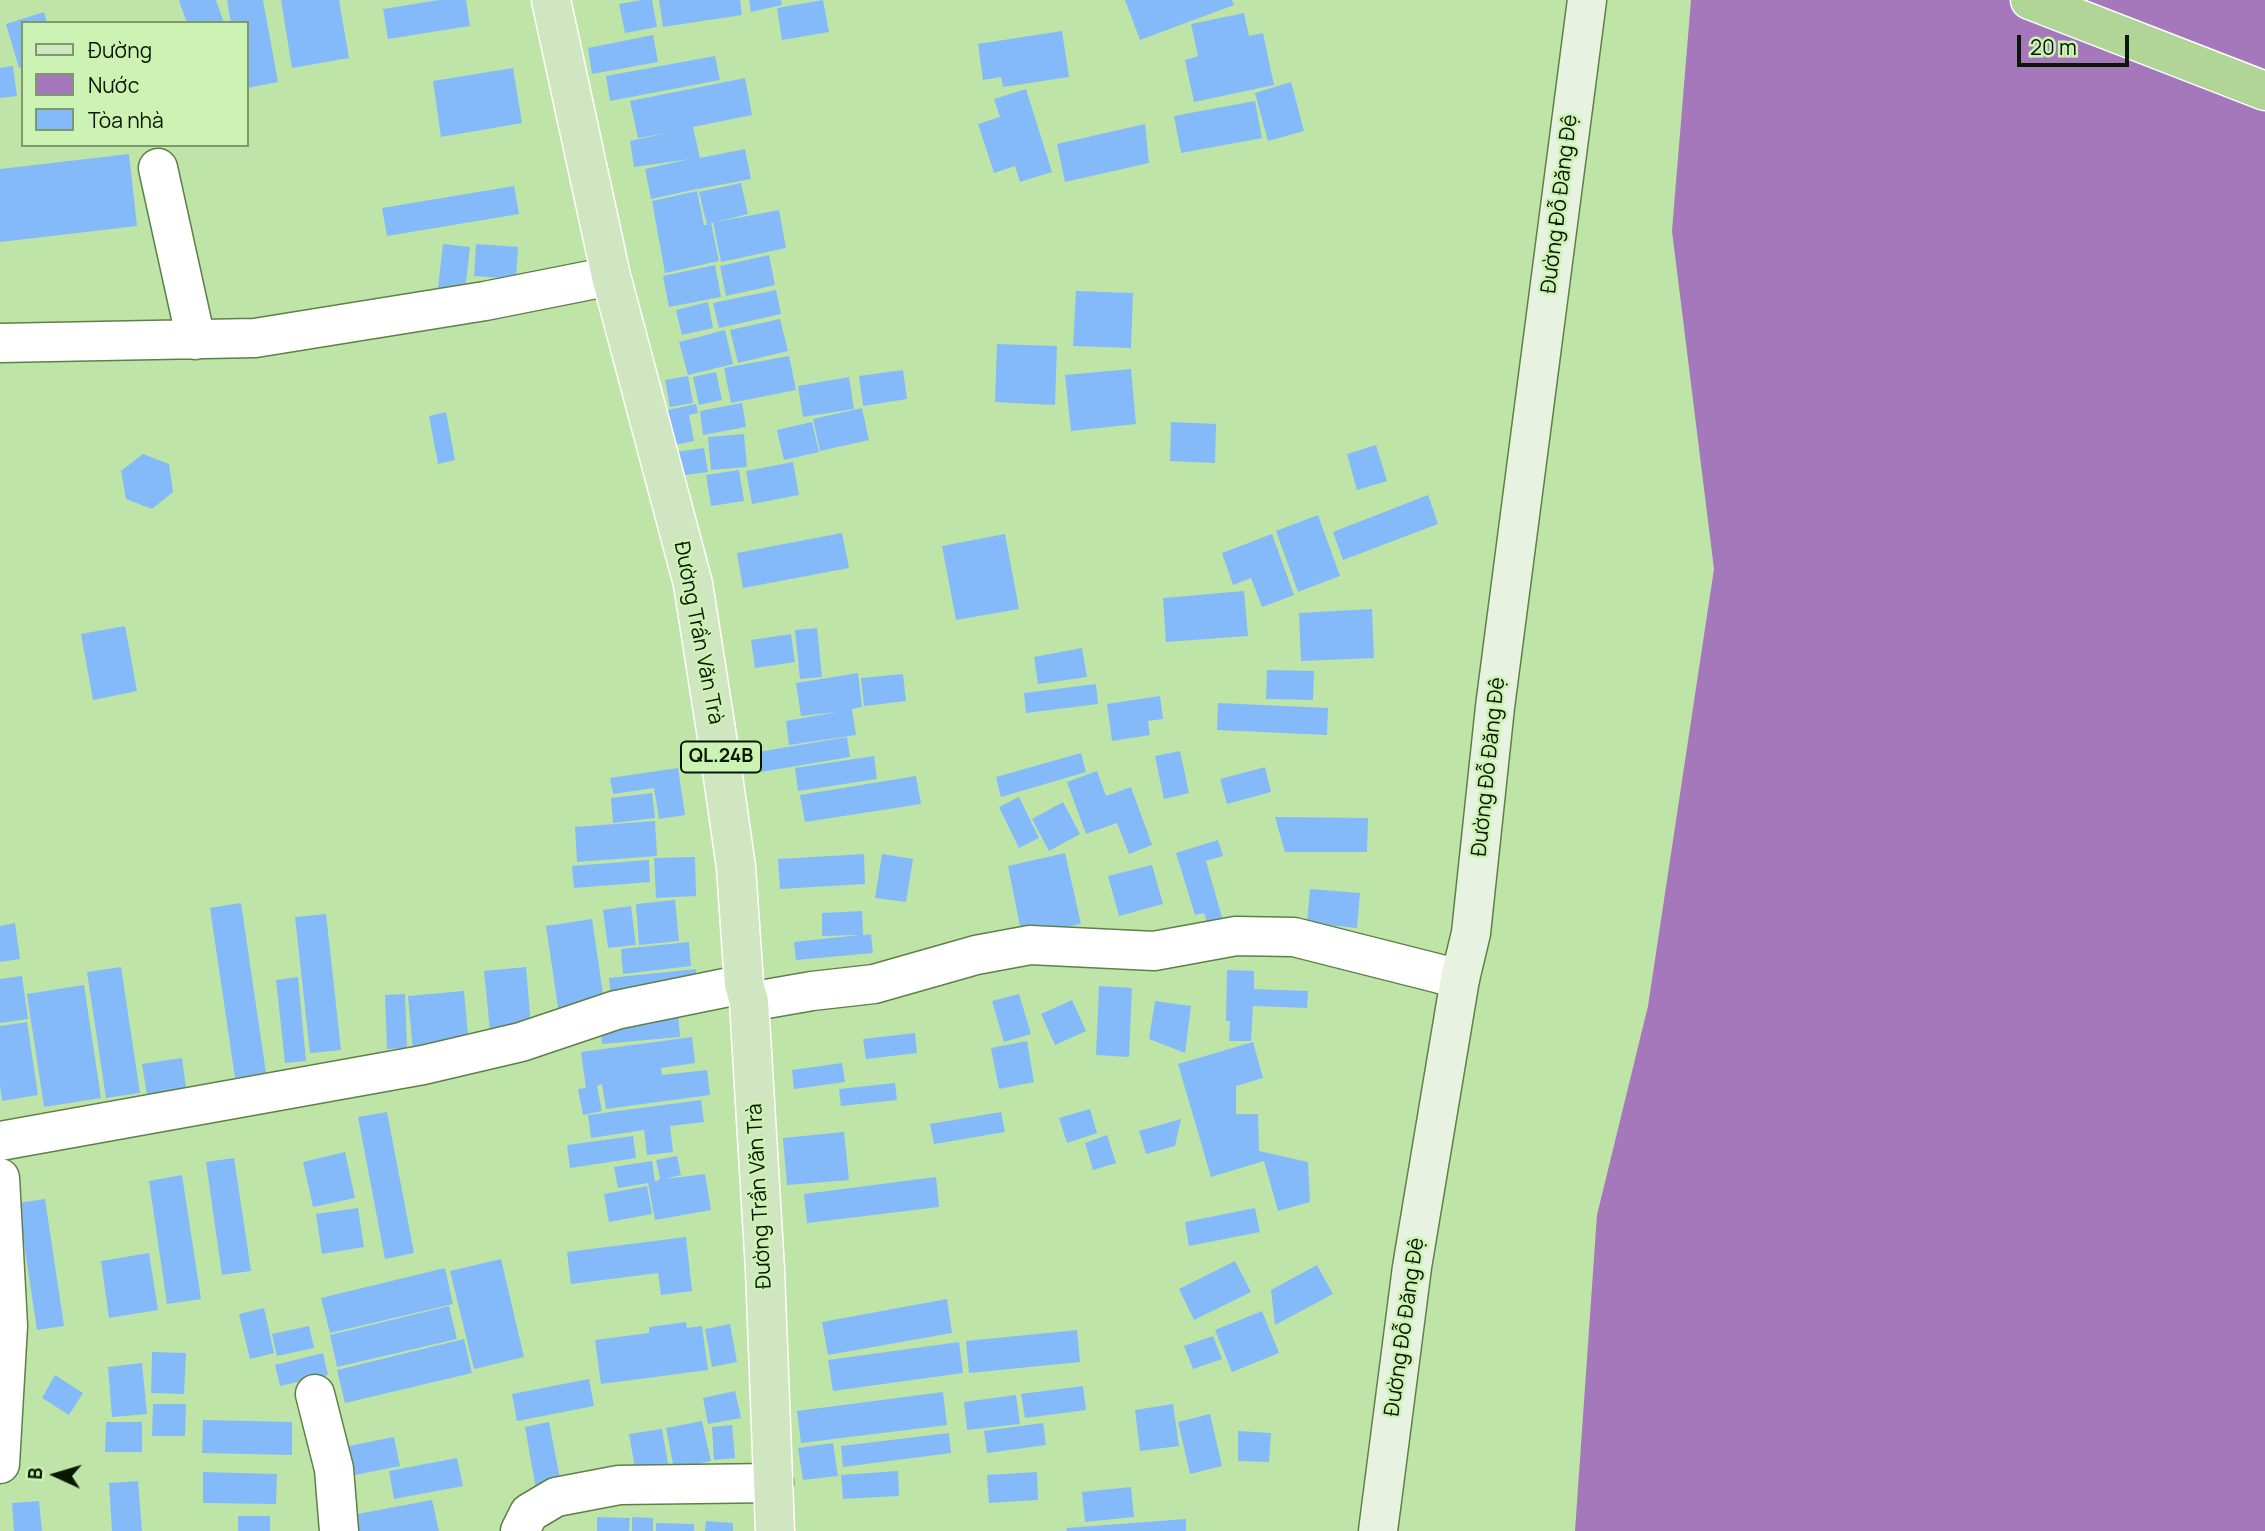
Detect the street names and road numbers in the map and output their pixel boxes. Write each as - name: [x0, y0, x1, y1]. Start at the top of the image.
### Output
- street label: Đường Đỗ Đăng Đệ: [1537, 113, 1583, 295]
- street label: Đường Trần Văn Trà: [668, 539, 728, 727]
- street label: Đường Đỗ Đăng Đệ: [1467, 676, 1511, 858]
- road number: QL.24B: [681, 742, 761, 772]
- street label: Đường Trần Văn Trà: [743, 1103, 777, 1289]
- street label: Đường Đỗ Đăng Đệ: [1380, 1236, 1430, 1418]

